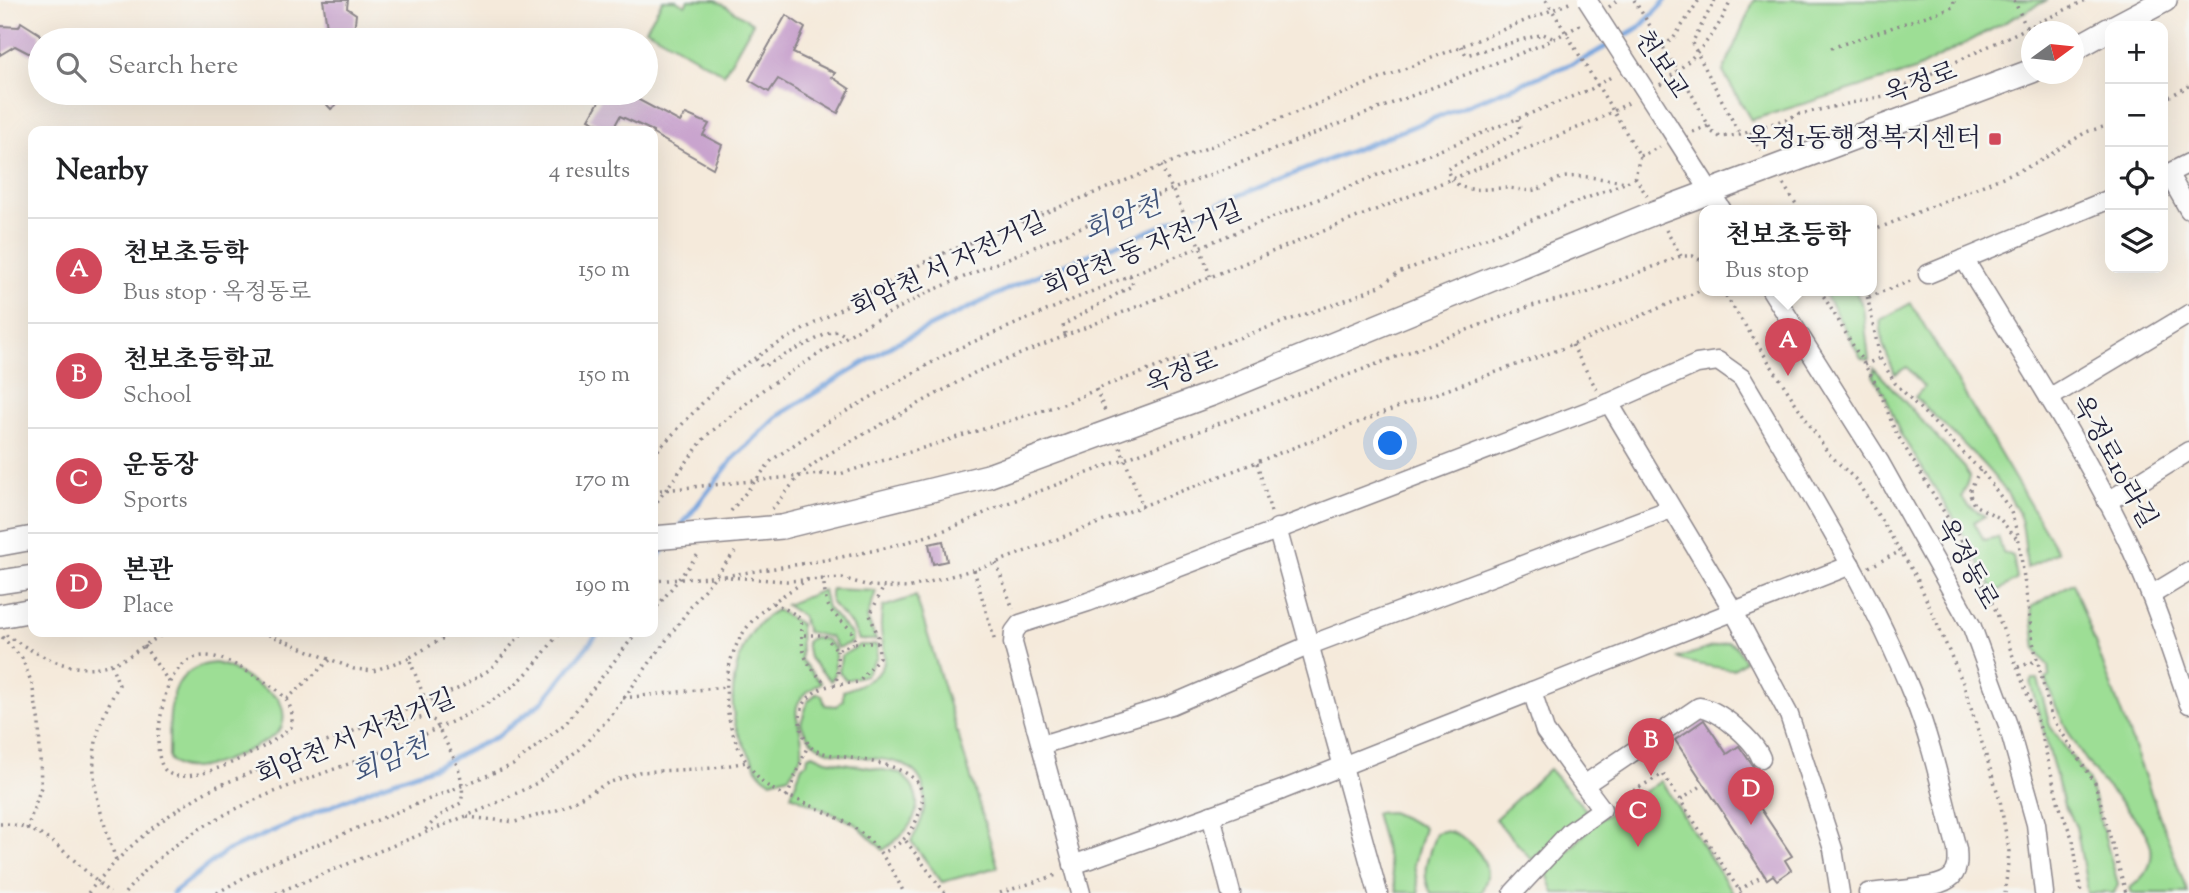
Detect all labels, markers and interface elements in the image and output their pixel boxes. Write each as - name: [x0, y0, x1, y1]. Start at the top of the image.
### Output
- north arrow: [2021, 21, 2084, 84]
- map controls: [2105, 21, 2168, 273]
- button: +: [2105, 21, 2168, 84]
- street label: 천보교: [1624, 23, 1696, 107]
- search box: [28, 28, 658, 105]
- icon: search: [52, 48, 90, 86]
- text: Search here: [108, 48, 238, 85]
- street label: 옥정로: [1879, 54, 1963, 114]
- button: −: [2105, 84, 2168, 147]
- place label: 옥정1동행정복지센터: [1746, 121, 1981, 158]
- marker: 옥정1동행정복지센터: [1987, 131, 2003, 147]
- button: locate: [2105, 147, 2168, 210]
- text: Nearby: [56, 150, 148, 193]
- text: 4 results: [549, 155, 630, 188]
- water label: 회암천: [1078, 185, 1170, 253]
- street label: 회암천 동 자전거길: [1038, 193, 1248, 307]
- street label: 회암천 서 자전거길: [845, 204, 1053, 328]
- popup: [1699, 205, 1877, 296]
- button: layers: [2105, 210, 2168, 273]
- text: 천보초등학: [1725, 218, 1851, 255]
- text: 천보초등학: [123, 236, 249, 273]
- text: A: [70, 254, 88, 287]
- text: 150 m: [578, 254, 630, 287]
- text: Bus stop: [1725, 255, 1809, 288]
- text: Bus stop · 옥정동로: [123, 277, 311, 310]
- pin: A: [1765, 318, 1811, 376]
- text: 천보초등학교: [123, 343, 274, 380]
- street label: 옥정로: [1140, 343, 1224, 405]
- text: B: [72, 359, 86, 392]
- text: 150 m: [578, 359, 630, 392]
- text: School: [123, 380, 192, 413]
- street label: 옥정로10라길: [2061, 388, 2165, 536]
- your location: [1373, 426, 1407, 460]
- text: 운동장: [123, 448, 198, 485]
- text: C: [70, 464, 88, 497]
- text: 170 m: [575, 464, 630, 497]
- text: Sports: [123, 485, 188, 518]
- street label: 옥정동로: [1925, 511, 2007, 617]
- text: 본관: [123, 553, 173, 590]
- text: D: [70, 569, 88, 602]
- text: 190 m: [575, 569, 630, 602]
- text: Place: [123, 590, 174, 623]
- street label: 회암천 서 자전거길: [252, 684, 460, 792]
- pin: B: [1628, 718, 1674, 776]
- water label: 회암천: [347, 730, 435, 792]
- pin: D: [1728, 767, 1774, 825]
- pin: C: [1615, 789, 1661, 847]

